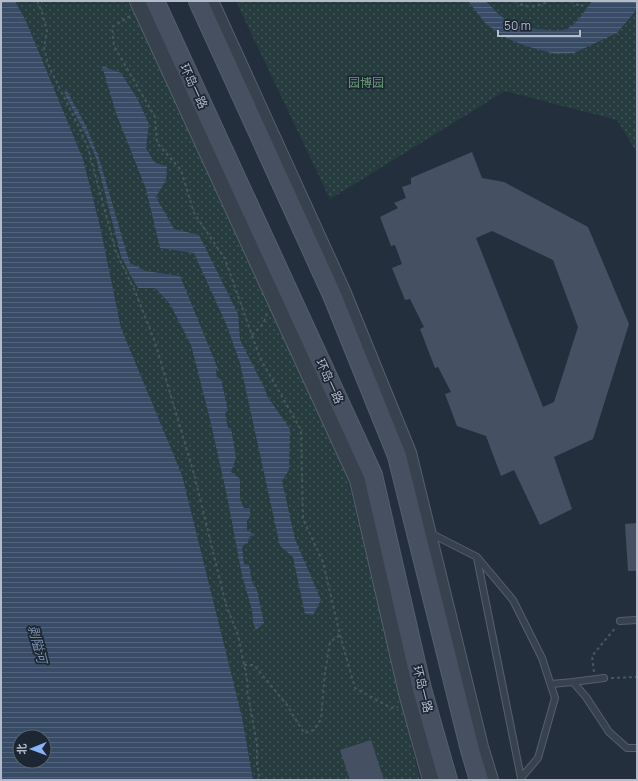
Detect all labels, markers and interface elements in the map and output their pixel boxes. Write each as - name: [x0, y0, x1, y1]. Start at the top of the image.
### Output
- scale bar: [498, 12, 580, 38]
- text: 50 m: [504, 17, 531, 34]
- street label: 环岛一路: [176, 61, 212, 111]
- park label: 园博园: [348, 74, 384, 91]
- street label: 环岛一路: [312, 356, 348, 406]
- water label: 剥隘河: [24, 623, 53, 668]
- street label: 环岛一路: [409, 664, 437, 714]
- north arrow: [12, 729, 52, 769]
- text: 北: [14, 744, 29, 755]

